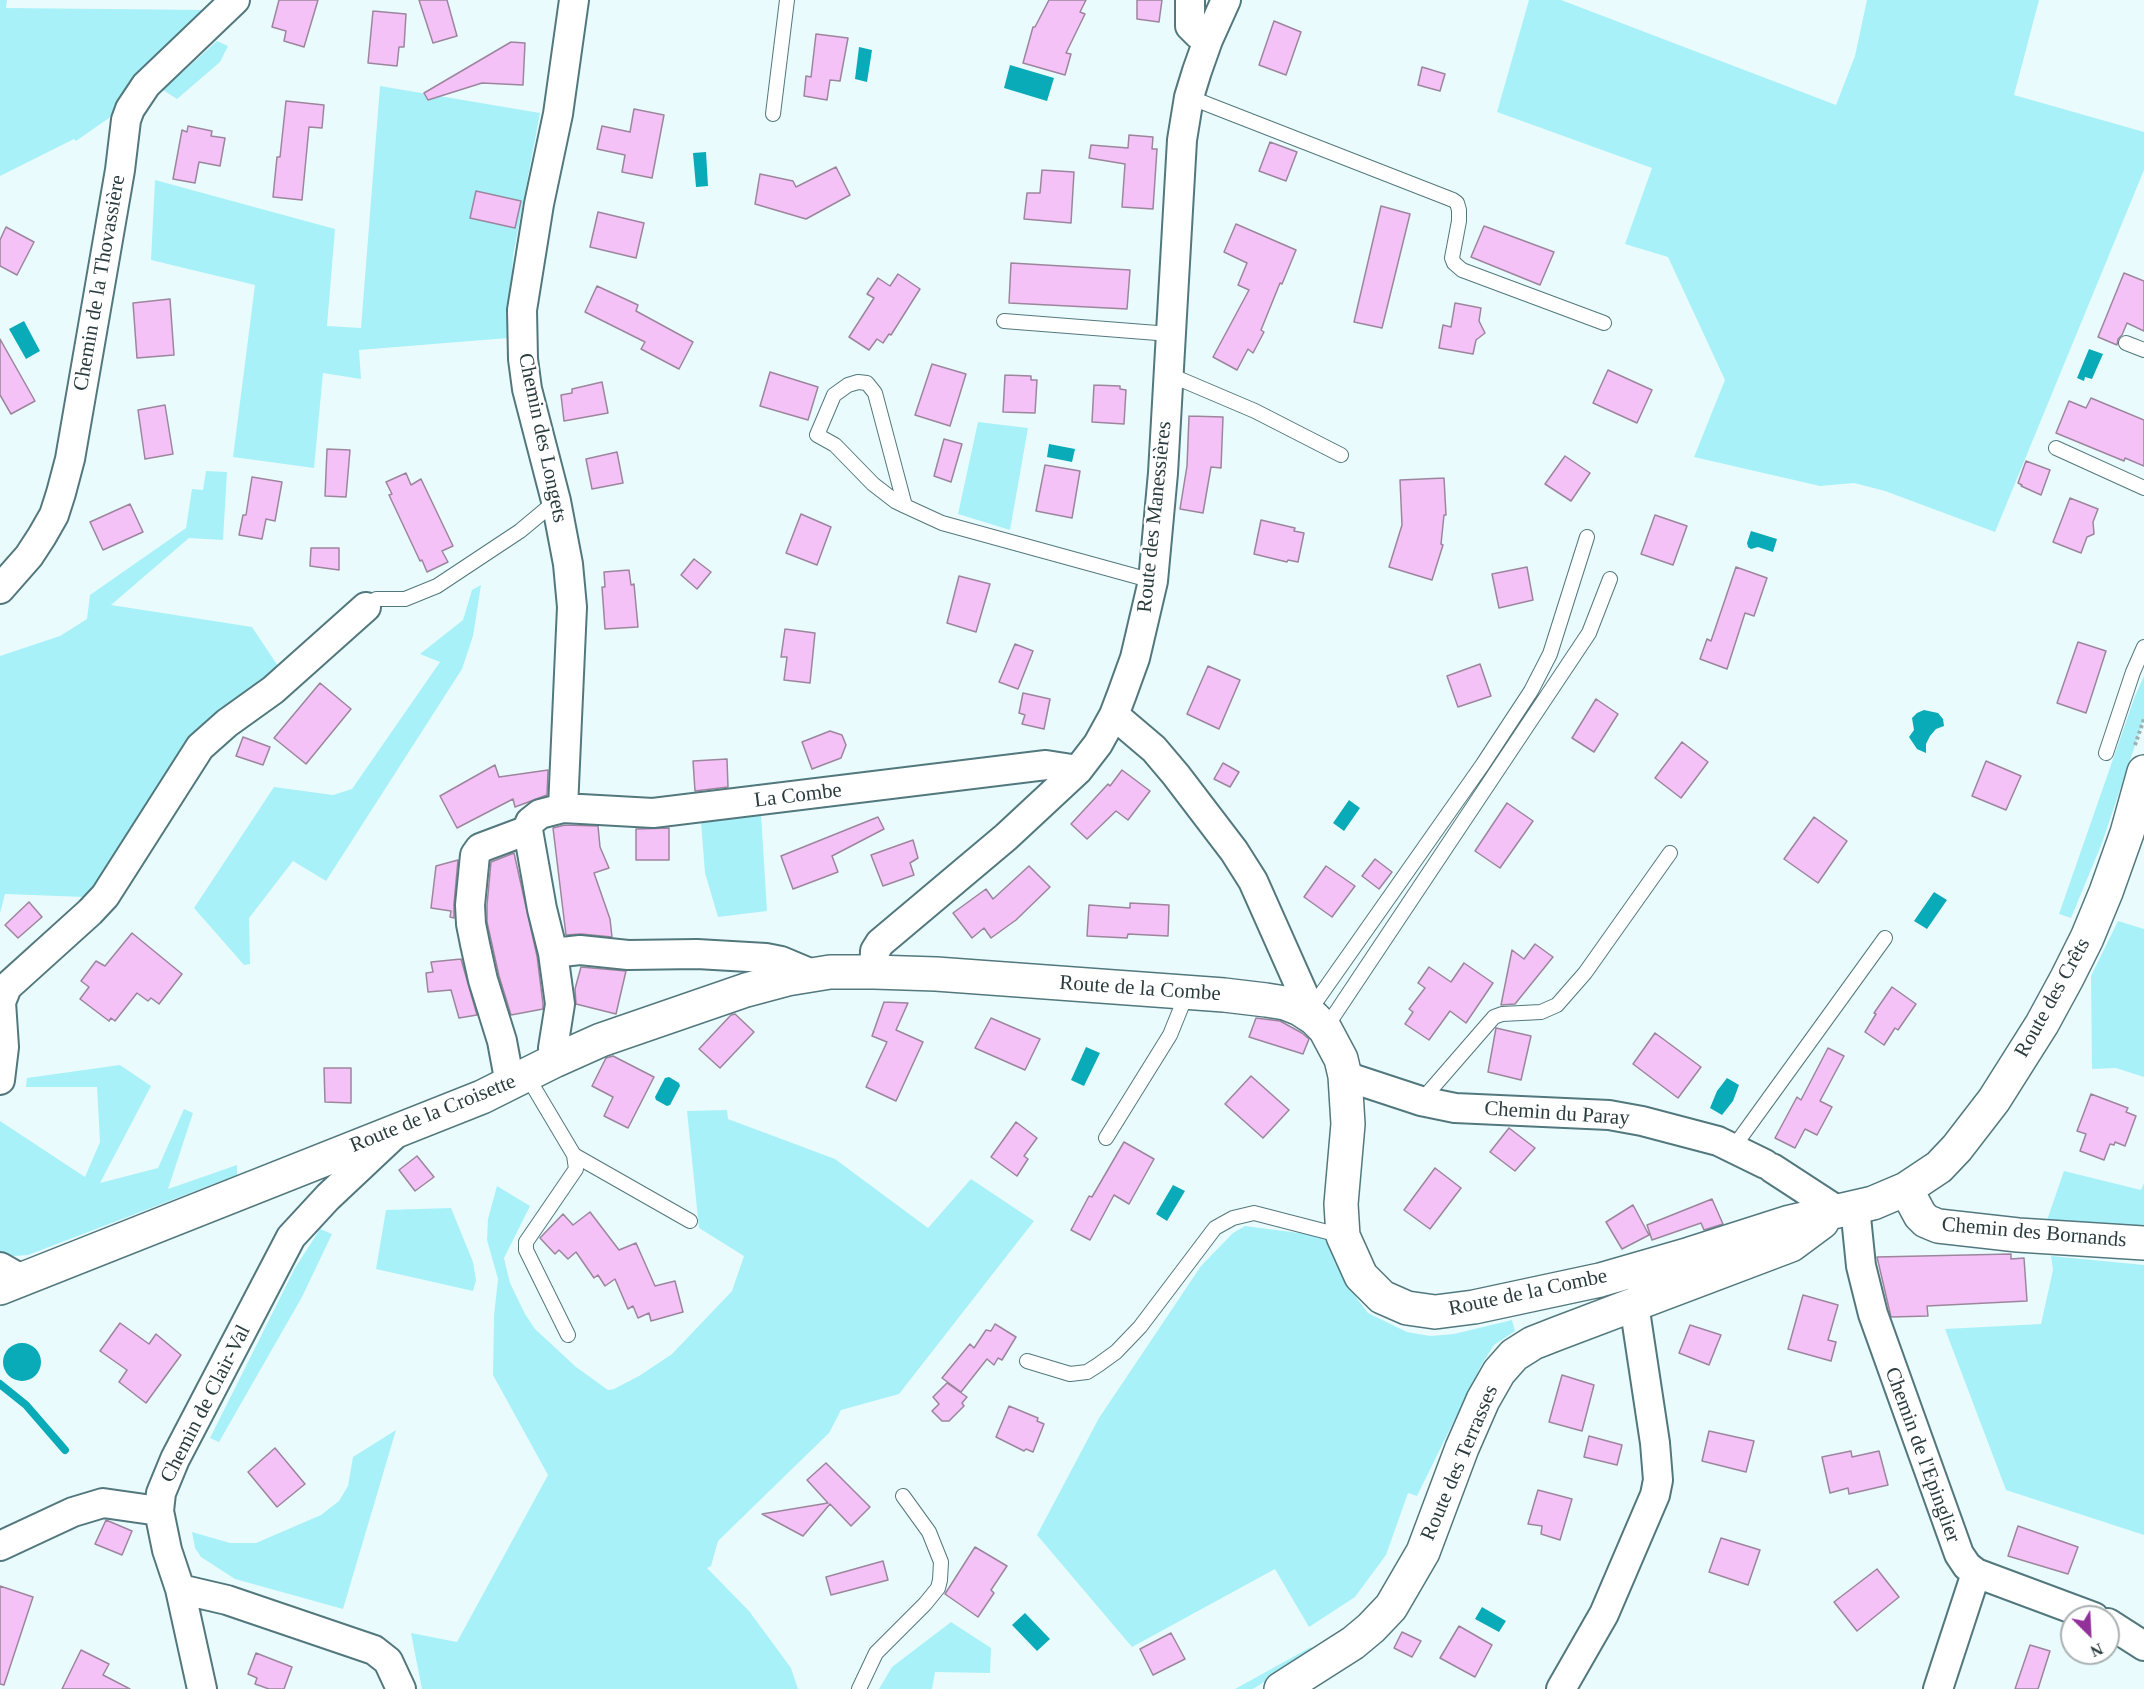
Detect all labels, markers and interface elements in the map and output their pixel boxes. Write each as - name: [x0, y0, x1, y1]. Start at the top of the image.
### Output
- street label: Chemin de la Thovassière: [69, 173, 131, 393]
- street label: Chemin des Longets: [512, 351, 572, 525]
- street label: Route des Manessières: [1132, 420, 1178, 614]
- street label: La Combe: [753, 778, 843, 814]
- street label: Route des Crêts: [2010, 934, 2096, 1062]
- street label: Route de la Combe: [1059, 971, 1221, 1007]
- street label: Route de la Croisette: [346, 1069, 520, 1159]
- street label: Chemin du Paray: [1483, 1096, 1631, 1132]
- street label: Chemin des Bornands: [1941, 1212, 2127, 1254]
- street label: Route de la Combe: [1446, 1264, 1610, 1322]
- street label: Chemin de Clair-Val: [155, 1321, 257, 1487]
- street label: Chemin de l'Epinglier: [1879, 1364, 1965, 1546]
- street label: Route des Terrasses: [1416, 1381, 1504, 1545]
- north arrow: [2060, 1605, 2120, 1665]
- text: N: [2088, 1640, 2105, 1660]

